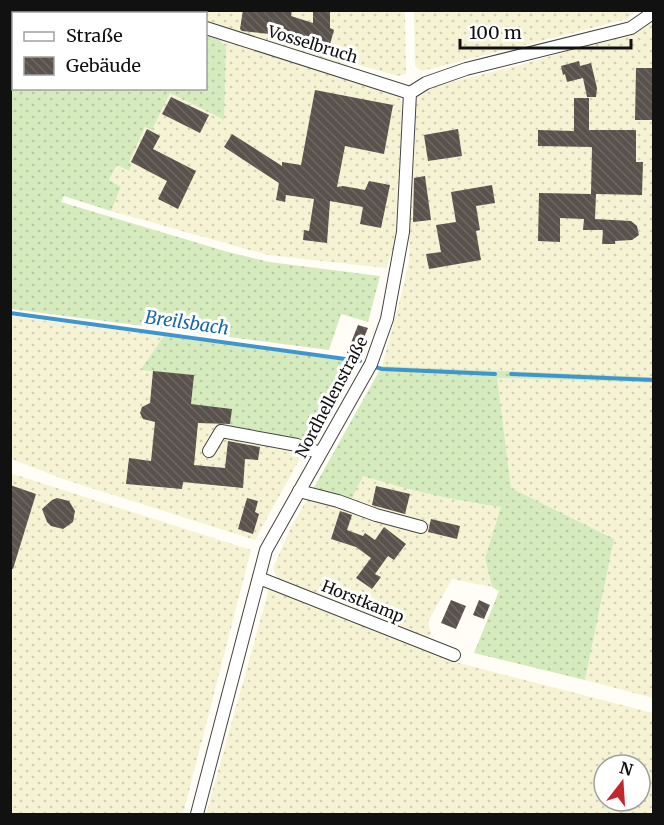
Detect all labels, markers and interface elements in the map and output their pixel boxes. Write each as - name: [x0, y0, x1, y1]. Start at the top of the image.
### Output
- legend: [12, 12, 207, 90]
- scale bar: [460, 12, 631, 50]
- street label: Vosselbruch: [265, 21, 361, 67]
- text: 100 m: [469, 21, 522, 44]
- text: Straße: [66, 24, 123, 47]
- text: Gebäude: [66, 54, 141, 77]
- water label: Breilsbach: [144, 305, 230, 340]
- street label: Nordhellenstraße: [291, 333, 371, 461]
- street label: Horstkamp: [319, 575, 407, 627]
- north arrow: [592, 753, 652, 813]
- text: N: [617, 757, 636, 780]

